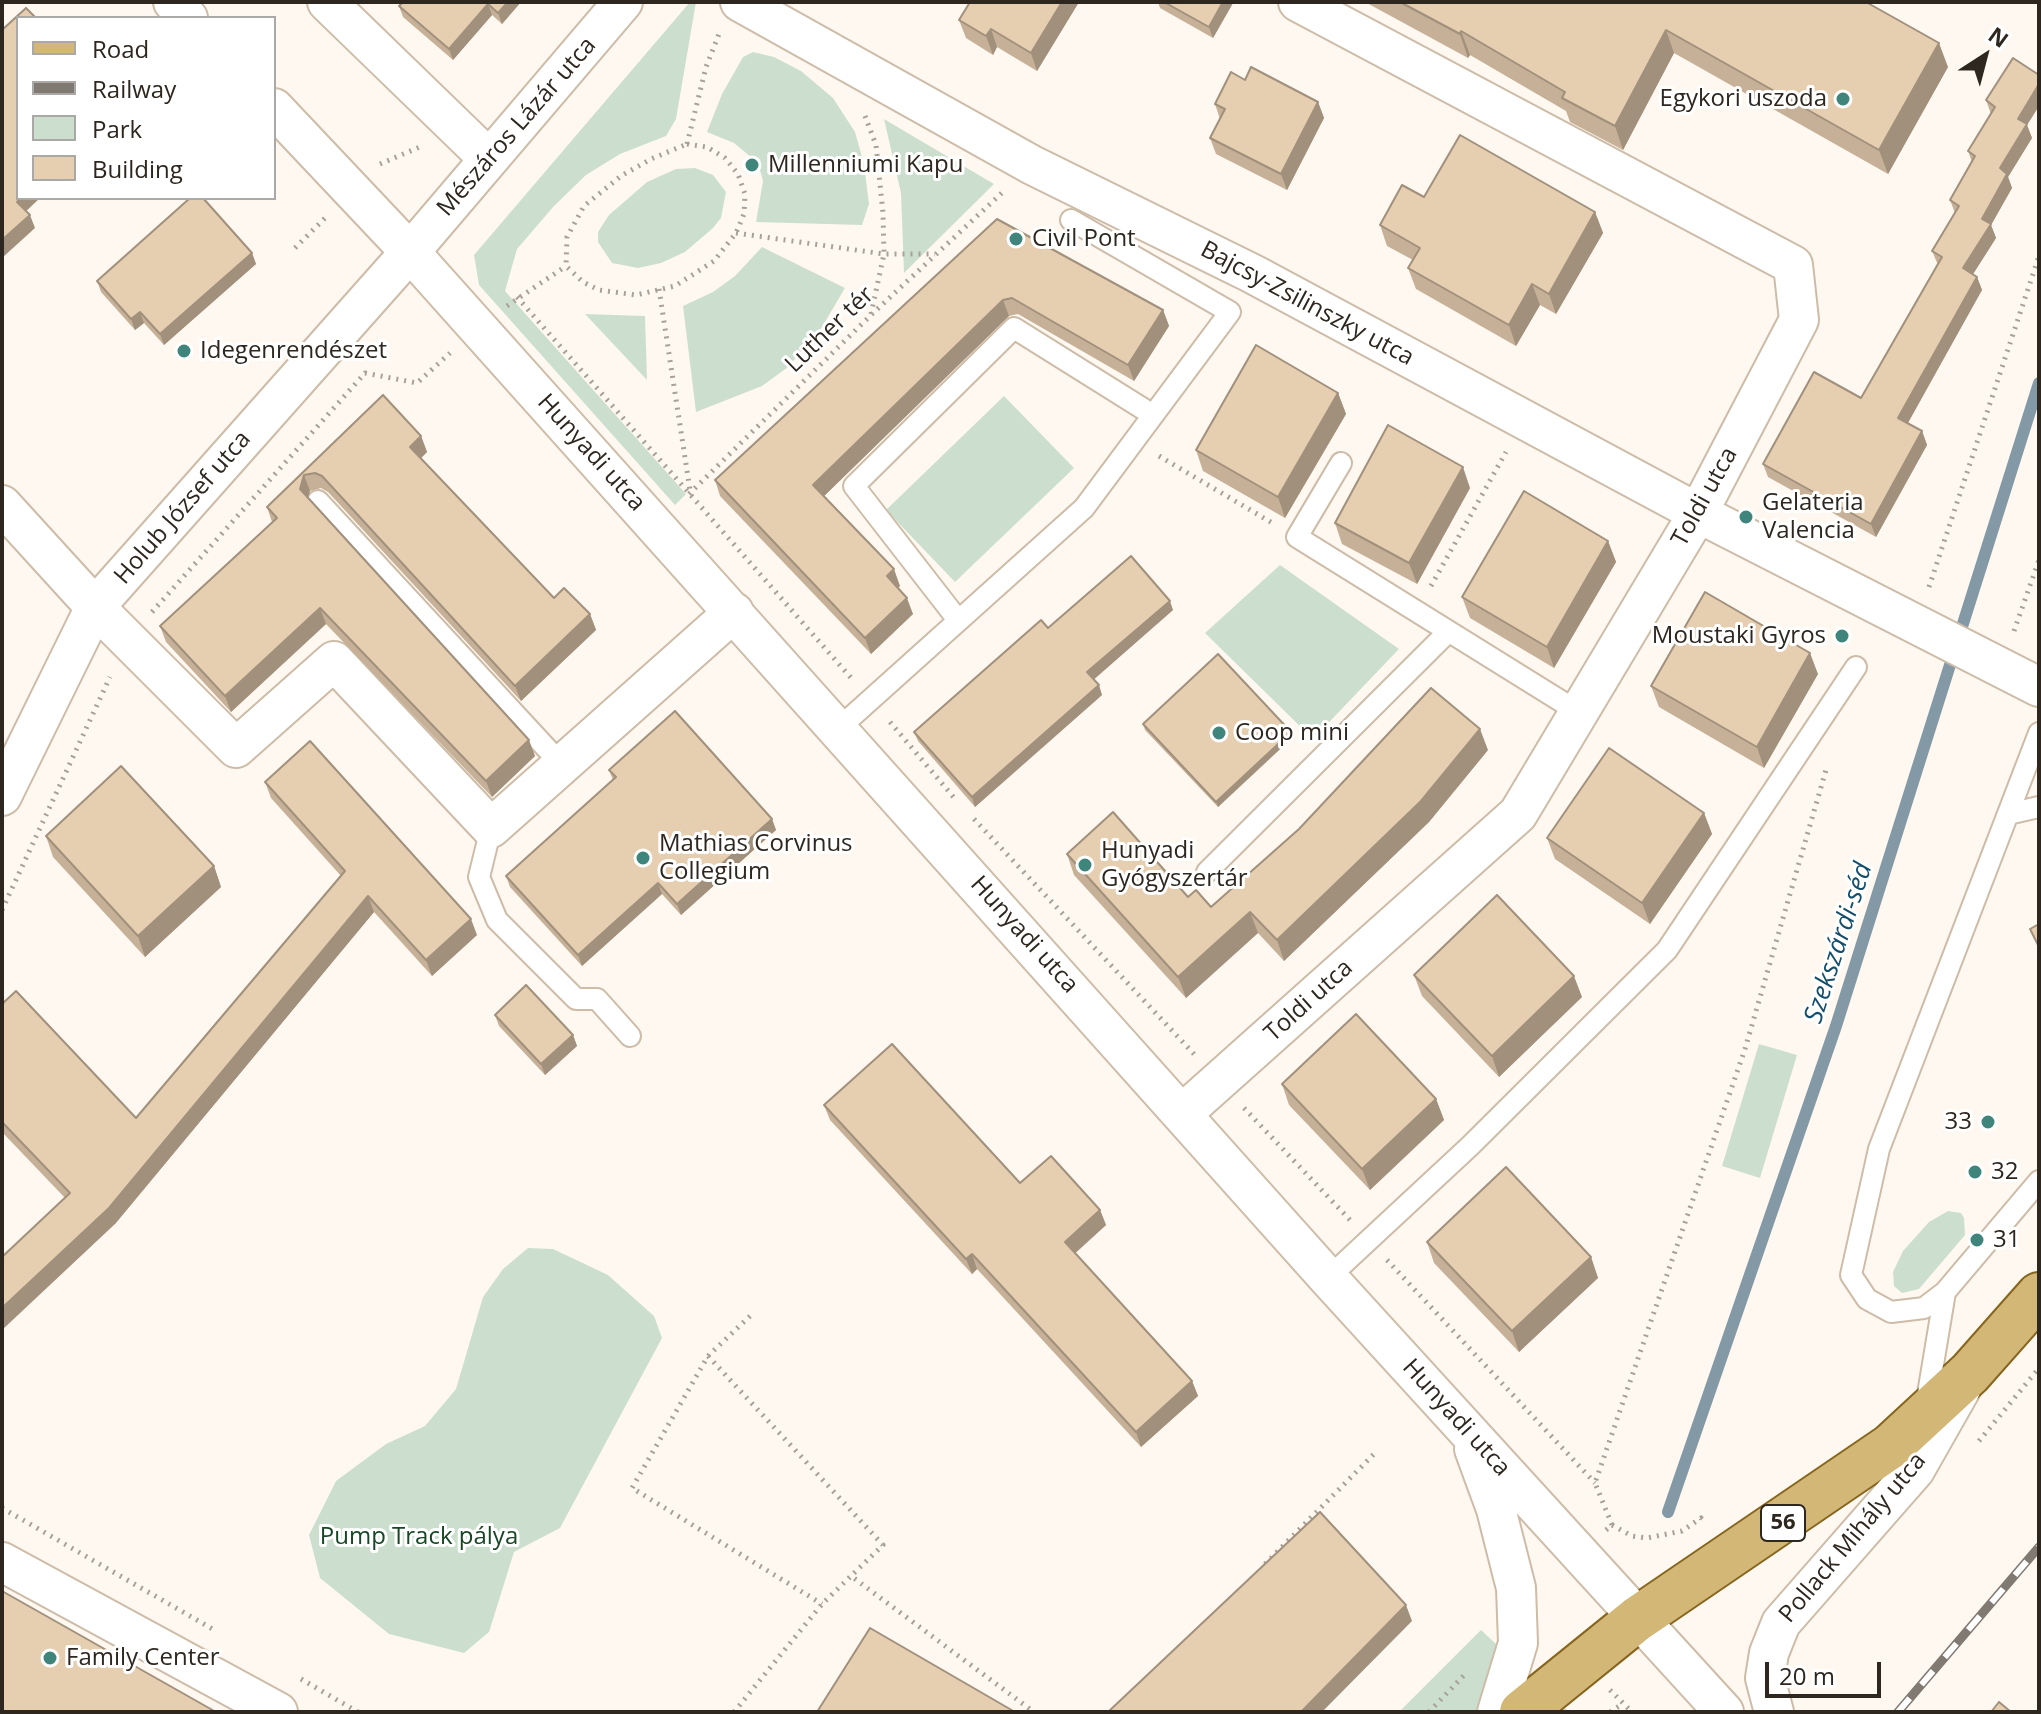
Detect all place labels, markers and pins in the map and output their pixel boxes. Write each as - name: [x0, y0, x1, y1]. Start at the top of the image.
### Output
- place label: Egykori uszoda: [1660, 85, 1827, 113]
- marker: Egykori uszoda: [1834, 90, 1852, 108]
- place label: Millenniumi Kapu: [768, 151, 963, 179]
- marker: Millenniumi Kapu: [743, 156, 761, 174]
- place label: Civil Pont: [1032, 225, 1136, 253]
- marker: Civil Pont: [1007, 230, 1025, 248]
- place label: Idegenrendészet: [200, 337, 387, 365]
- marker: Idegenrendészet: [175, 342, 193, 360]
- place label: Gelateria Valencia: [1762, 489, 1864, 545]
- marker: Gelateria Valencia: [1737, 508, 1755, 526]
- place label: Moustaki Gyros: [1652, 622, 1826, 650]
- marker: Moustaki Gyros: [1833, 627, 1851, 645]
- place label: Coop mini: [1235, 719, 1349, 747]
- marker: Coop mini: [1210, 724, 1228, 742]
- place label: Mathias Corvinus Collegium: [659, 830, 853, 886]
- place label: Hunyadi Gyógyszertár: [1101, 837, 1248, 893]
- marker: Mathias Corvinus Collegium: [634, 849, 652, 867]
- marker: Hunyadi Gyógyszertár: [1076, 856, 1094, 874]
- place label: 33: [1945, 1108, 1972, 1136]
- marker: 33: [1979, 1113, 1997, 1131]
- place label: 32: [1991, 1158, 2018, 1186]
- marker: 32: [1966, 1163, 1984, 1181]
- place label: 31: [1993, 1226, 2020, 1254]
- marker: 31: [1968, 1231, 1986, 1249]
- place label: Family Center: [66, 1644, 219, 1672]
- marker: Family Center: [41, 1649, 59, 1667]

